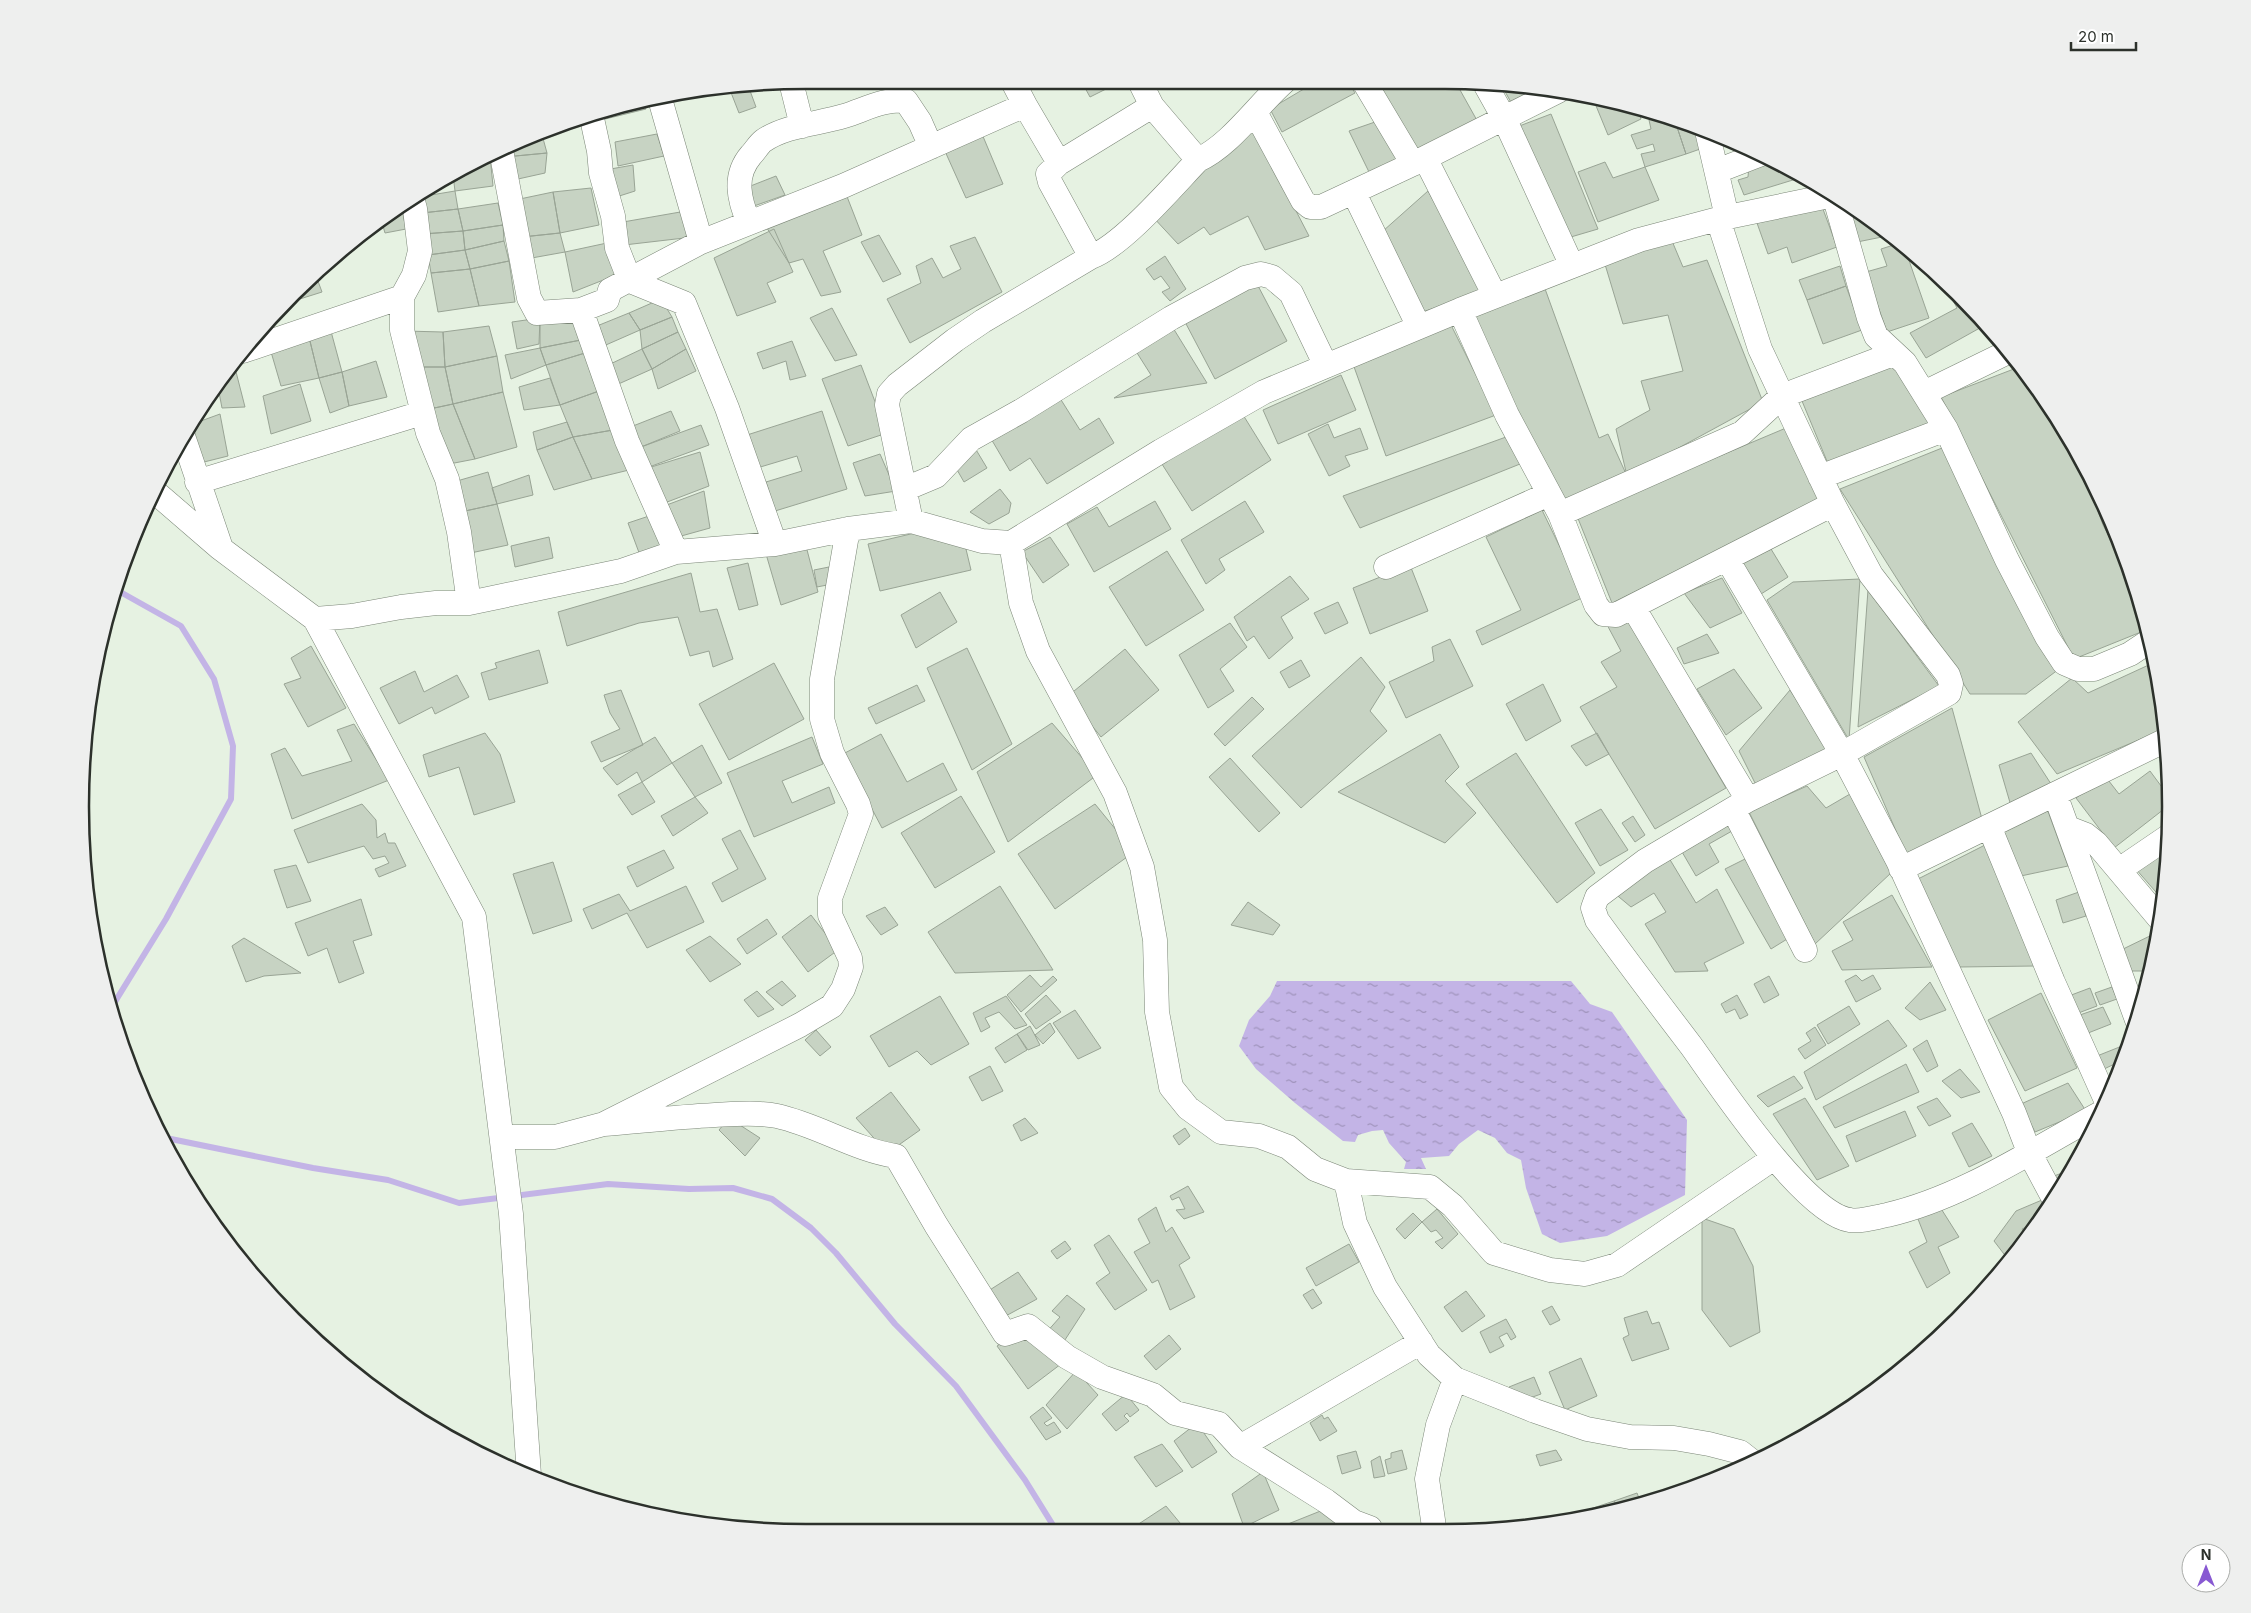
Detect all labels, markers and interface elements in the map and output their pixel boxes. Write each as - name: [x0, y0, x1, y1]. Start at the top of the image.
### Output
- scale bar: [2071, 20, 2136, 52]
- text: 20 m: [2078, 27, 2114, 46]
- north arrow: [2181, 1543, 2231, 1593]
- text: N: [2201, 1546, 2211, 1563]

